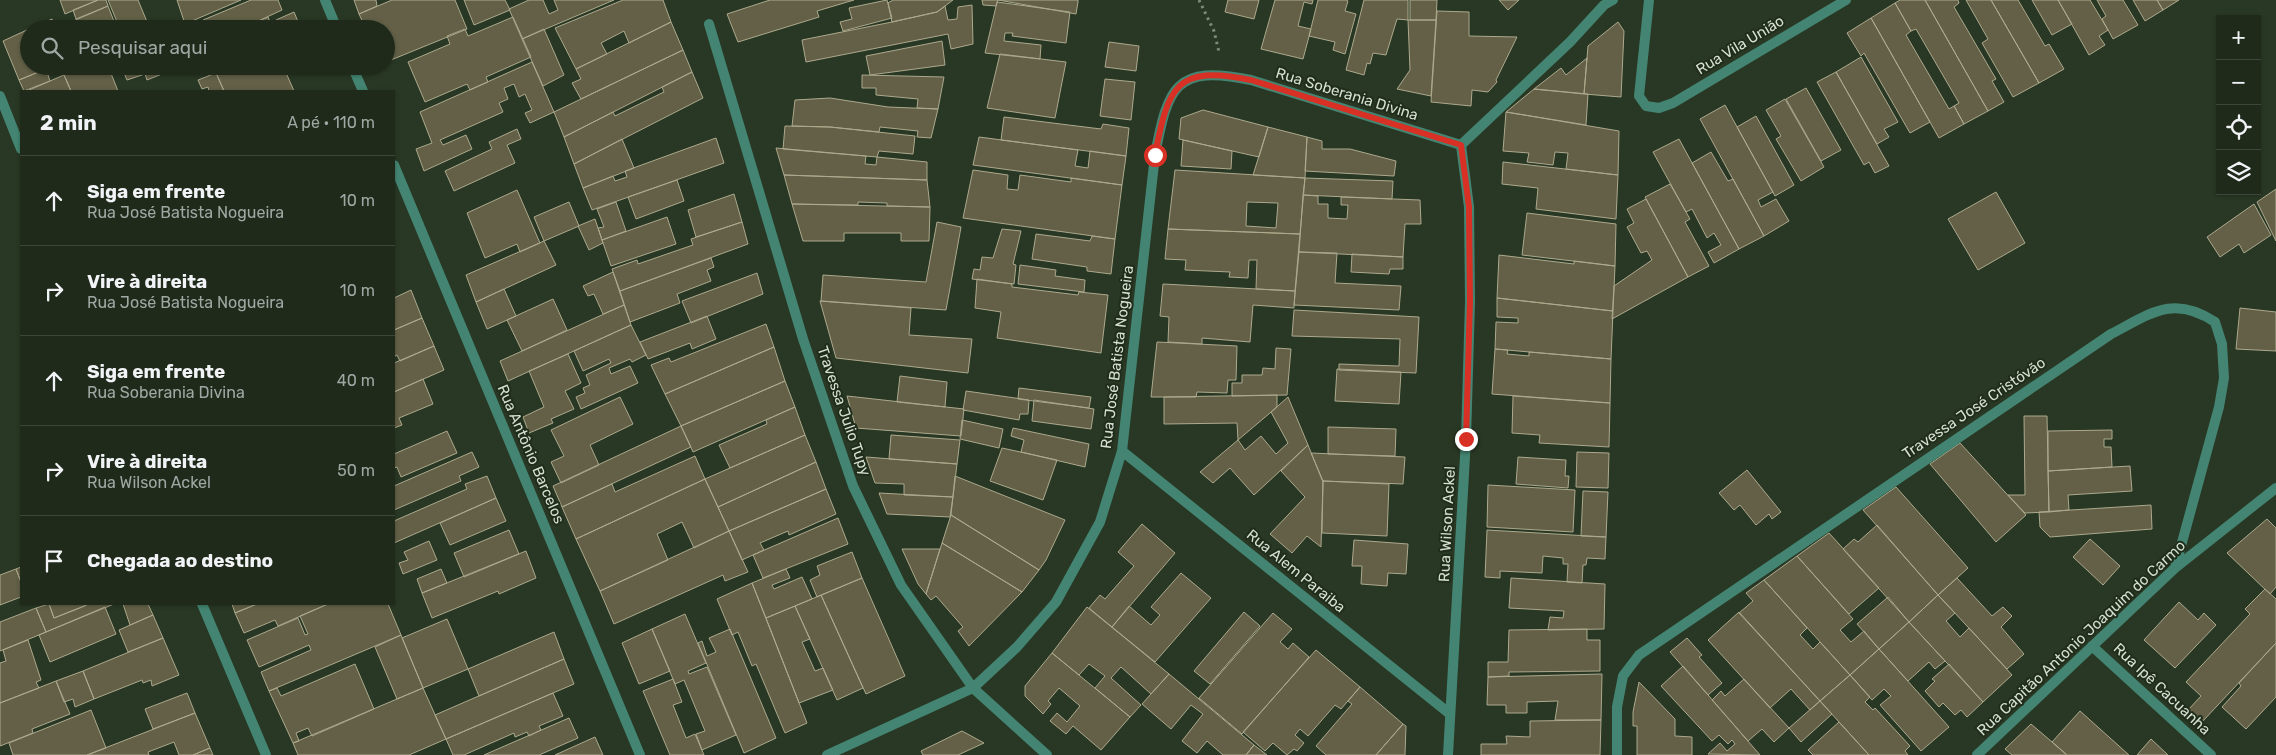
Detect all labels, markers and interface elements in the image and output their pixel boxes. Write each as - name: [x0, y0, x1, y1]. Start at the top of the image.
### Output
- street label: Rua Vila União: [1693, 12, 1787, 78]
- map controls: [2216, 15, 2261, 195]
- button: +: [2216, 15, 2261, 60]
- search box: [20, 20, 395, 75]
- icon: search: [38, 34, 66, 62]
- text: Pesquisar aqui: [78, 36, 207, 59]
- button: −: [2216, 60, 2261, 105]
- street label: Rua Soberania Divina: [1274, 64, 1420, 124]
- button: locate: [2216, 105, 2261, 150]
- text: 2 min: [40, 110, 97, 135]
- text: A pé · 110 m: [287, 113, 375, 132]
- route start: [1144, 144, 1167, 167]
- button: layers: [2216, 150, 2261, 195]
- text: Siga em frente: [87, 180, 225, 203]
- icon: ahead: [40, 187, 68, 215]
- text: 10 m: [340, 191, 375, 210]
- text: Rua José Batista Nogueira: [87, 203, 284, 222]
- street label: Rua José Batista Nogueira: [1097, 264, 1137, 450]
- text: Vire à direita: [87, 270, 207, 293]
- icon: right: [40, 277, 68, 305]
- text: 10 m: [340, 281, 375, 300]
- text: Rua José Batista Nogueira: [87, 293, 284, 312]
- street label: Travessa Julio Tupy: [813, 344, 875, 478]
- street label: Travessa José Cristóvão: [1899, 353, 2049, 463]
- text: Siga em frente: [87, 360, 225, 383]
- icon: ahead: [40, 367, 68, 395]
- text: 40 m: [337, 371, 375, 390]
- street label: Rua Antônio Barcelos: [494, 382, 569, 527]
- text: Rua Soberania Divina: [87, 383, 245, 402]
- route end: [1455, 428, 1478, 451]
- text: Vire à direita: [87, 450, 207, 473]
- icon: right: [40, 457, 68, 485]
- text: 50 m: [337, 461, 375, 480]
- street label: Rua Wilson Ackel: [1435, 466, 1459, 582]
- text: Rua Wilson Ackel: [87, 473, 211, 492]
- street label: Rua Alem Paraiba: [1243, 526, 1349, 616]
- street label: Rua Capitão Antonio Joaquim do Carmo: [1973, 537, 2189, 739]
- icon: arrive: [40, 547, 68, 575]
- text: Chegada ao destino: [87, 549, 273, 572]
- street label: Rua Ipê Cacuanha: [2110, 639, 2214, 739]

